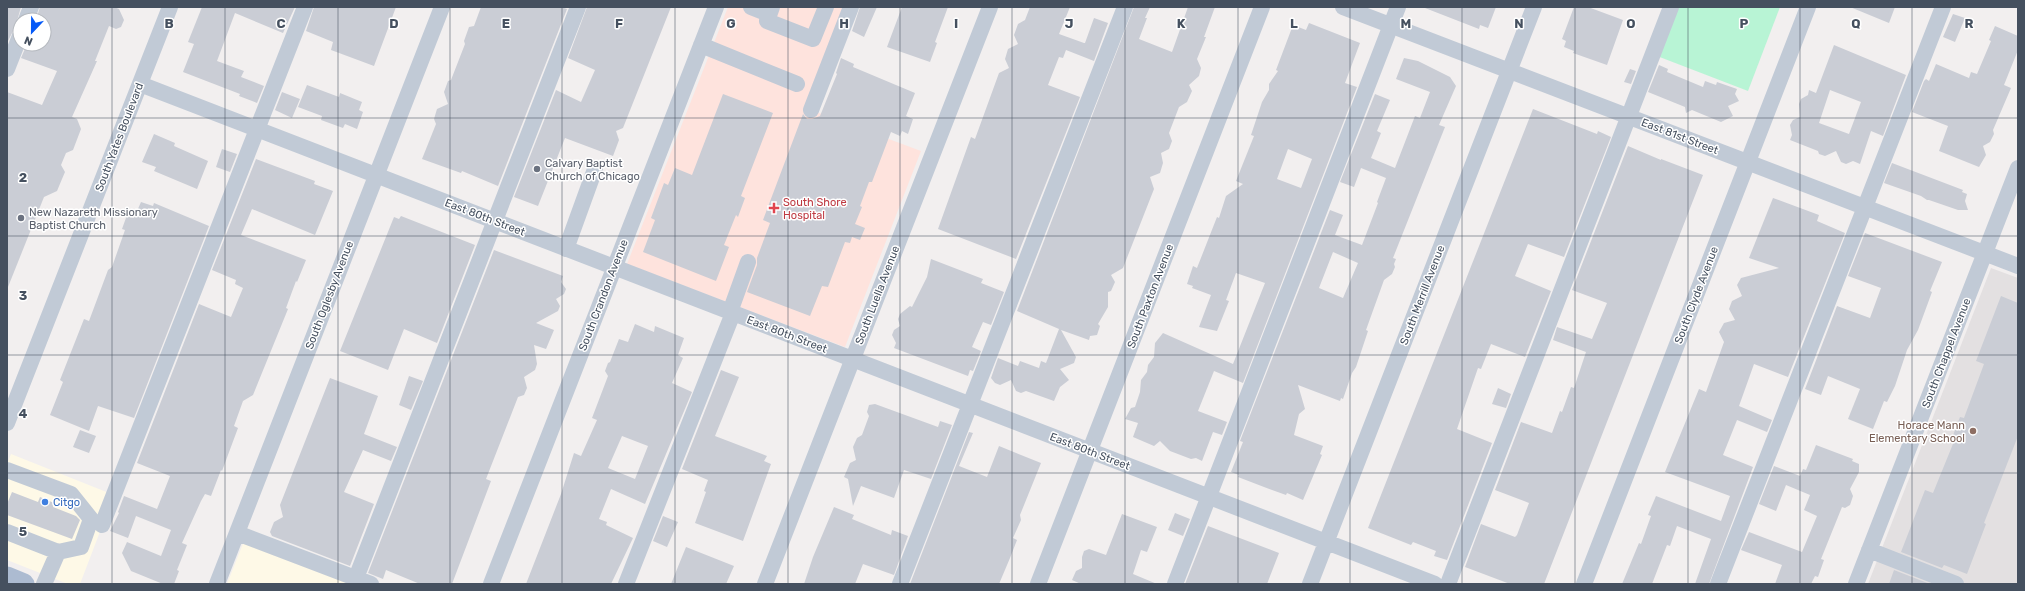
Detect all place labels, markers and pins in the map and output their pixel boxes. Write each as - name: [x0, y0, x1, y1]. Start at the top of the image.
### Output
- place label: Calvary Baptist Church of Chicago: [545, 157, 640, 183]
- marker: Calvary Baptist Church of Chicago: [532, 164, 542, 174]
- place label: South Shore Hospital: [783, 196, 847, 222]
- marker: South Shore Hospital: [768, 202, 780, 214]
- place label: New Nazareth Missionary Baptist Church: [29, 206, 158, 232]
- marker: New Nazareth Missionary Baptist Church: [16, 213, 26, 223]
- place label: Horace Mann Elementary School: [1869, 419, 1965, 445]
- marker: Horace Mann Elementary School: [1968, 426, 1978, 436]
- place label: Citgo: [53, 496, 80, 509]
- marker: Citgo: [40, 497, 50, 507]

